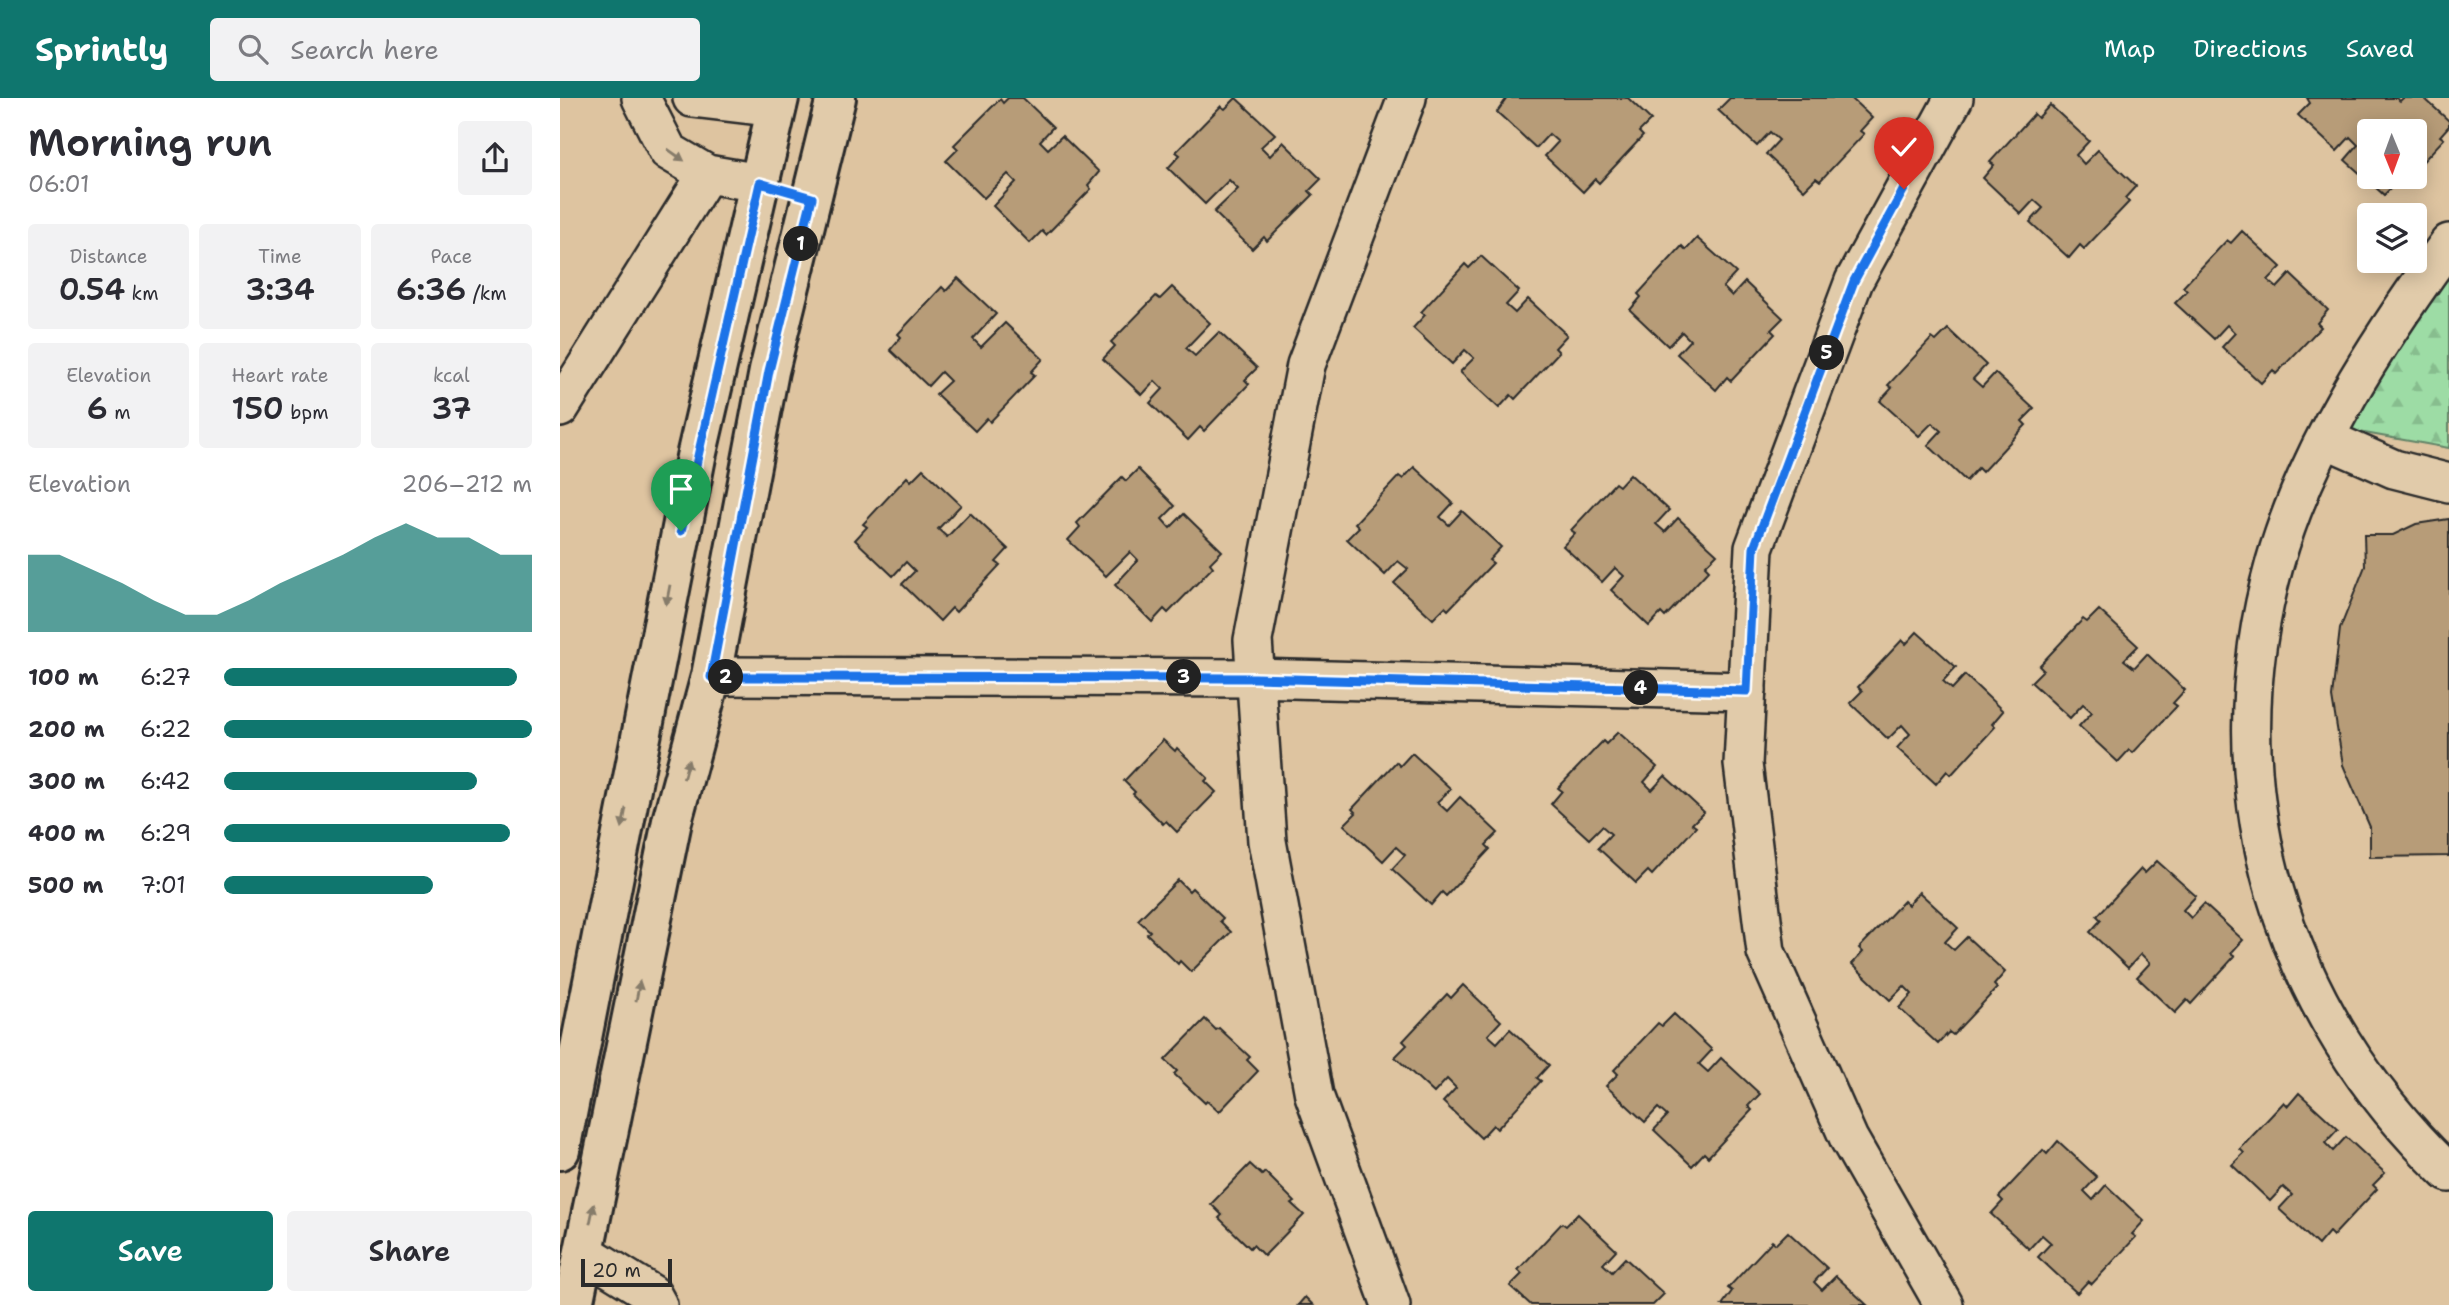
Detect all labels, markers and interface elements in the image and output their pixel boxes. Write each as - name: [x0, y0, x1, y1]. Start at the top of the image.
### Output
- search box: [210, 18, 700, 81]
- text: Sprintly: [35, 27, 168, 72]
- icon: search: [234, 30, 272, 68]
- text: Search here: [290, 32, 439, 67]
- text: Map: [2104, 33, 2155, 65]
- text: Directions: [2193, 33, 2308, 65]
- text: Saved: [2346, 33, 2414, 65]
- text: Morning run: [28, 117, 272, 168]
- pin: [1874, 117, 1934, 189]
- north arrow: [2357, 119, 2427, 189]
- map controls: [2357, 119, 2427, 273]
- button: share: [458, 121, 532, 195]
- icon: check: [1885, 128, 1923, 166]
- one-way arrow: [667, 148, 685, 162]
- text: 06:01: [28, 169, 90, 199]
- button: layers: [2357, 203, 2427, 273]
- pin: 1: [784, 226, 818, 262]
- text: 1: [796, 231, 805, 256]
- text: Distance: [70, 244, 148, 269]
- text: Time: [258, 244, 302, 269]
- text: Pace: [430, 244, 472, 269]
- text: 0.54: [59, 269, 125, 310]
- text: 3:34: [245, 269, 315, 310]
- text: 6:36: [396, 269, 466, 310]
- text: km: [125, 281, 159, 306]
- text: /km: [466, 281, 507, 306]
- pin: 5: [1810, 336, 1844, 370]
- text: 5: [1821, 340, 1832, 365]
- text: Elevation: [66, 363, 151, 388]
- text: Heart rate: [232, 363, 328, 388]
- text: kcal: [433, 363, 470, 388]
- text: 6: [87, 388, 108, 429]
- text: 150: [231, 388, 284, 429]
- text: 37: [431, 388, 471, 429]
- text: m: [108, 400, 131, 425]
- text: bpm: [284, 400, 329, 425]
- pin: [651, 459, 711, 531]
- text: Elevation: [28, 469, 131, 499]
- text: 206–212 m: [402, 469, 532, 499]
- icon: arrive: [662, 470, 700, 508]
- one-way arrow: [662, 584, 673, 606]
- pin: 2: [708, 660, 744, 694]
- pin: 3: [1166, 660, 1202, 694]
- text: 100 m: [28, 662, 99, 692]
- text: 6:27: [140, 662, 191, 692]
- text: 2: [719, 664, 732, 689]
- text: 3: [1177, 664, 1190, 689]
- pin: 4: [1624, 670, 1658, 706]
- text: 4: [1634, 675, 1647, 700]
- text: 200 m: [28, 714, 105, 744]
- text: 6:22: [140, 714, 191, 744]
- one-way arrow: [681, 758, 692, 780]
- text: 300 m: [28, 766, 105, 796]
- text: 6:42: [140, 766, 191, 796]
- one-way arrow: [618, 807, 629, 829]
- text: 400 m: [28, 818, 105, 848]
- text: 6:29: [140, 818, 191, 848]
- text: 500 m: [28, 870, 103, 900]
- text: 7:01: [140, 870, 186, 900]
- one-way arrow: [632, 980, 643, 1002]
- one-way arrow: [587, 1203, 598, 1225]
- button: Save: [28, 1211, 273, 1291]
- button: Share: [287, 1211, 532, 1291]
- scale bar: [581, 1256, 672, 1288]
- text: 20 m: [592, 1258, 641, 1283]

